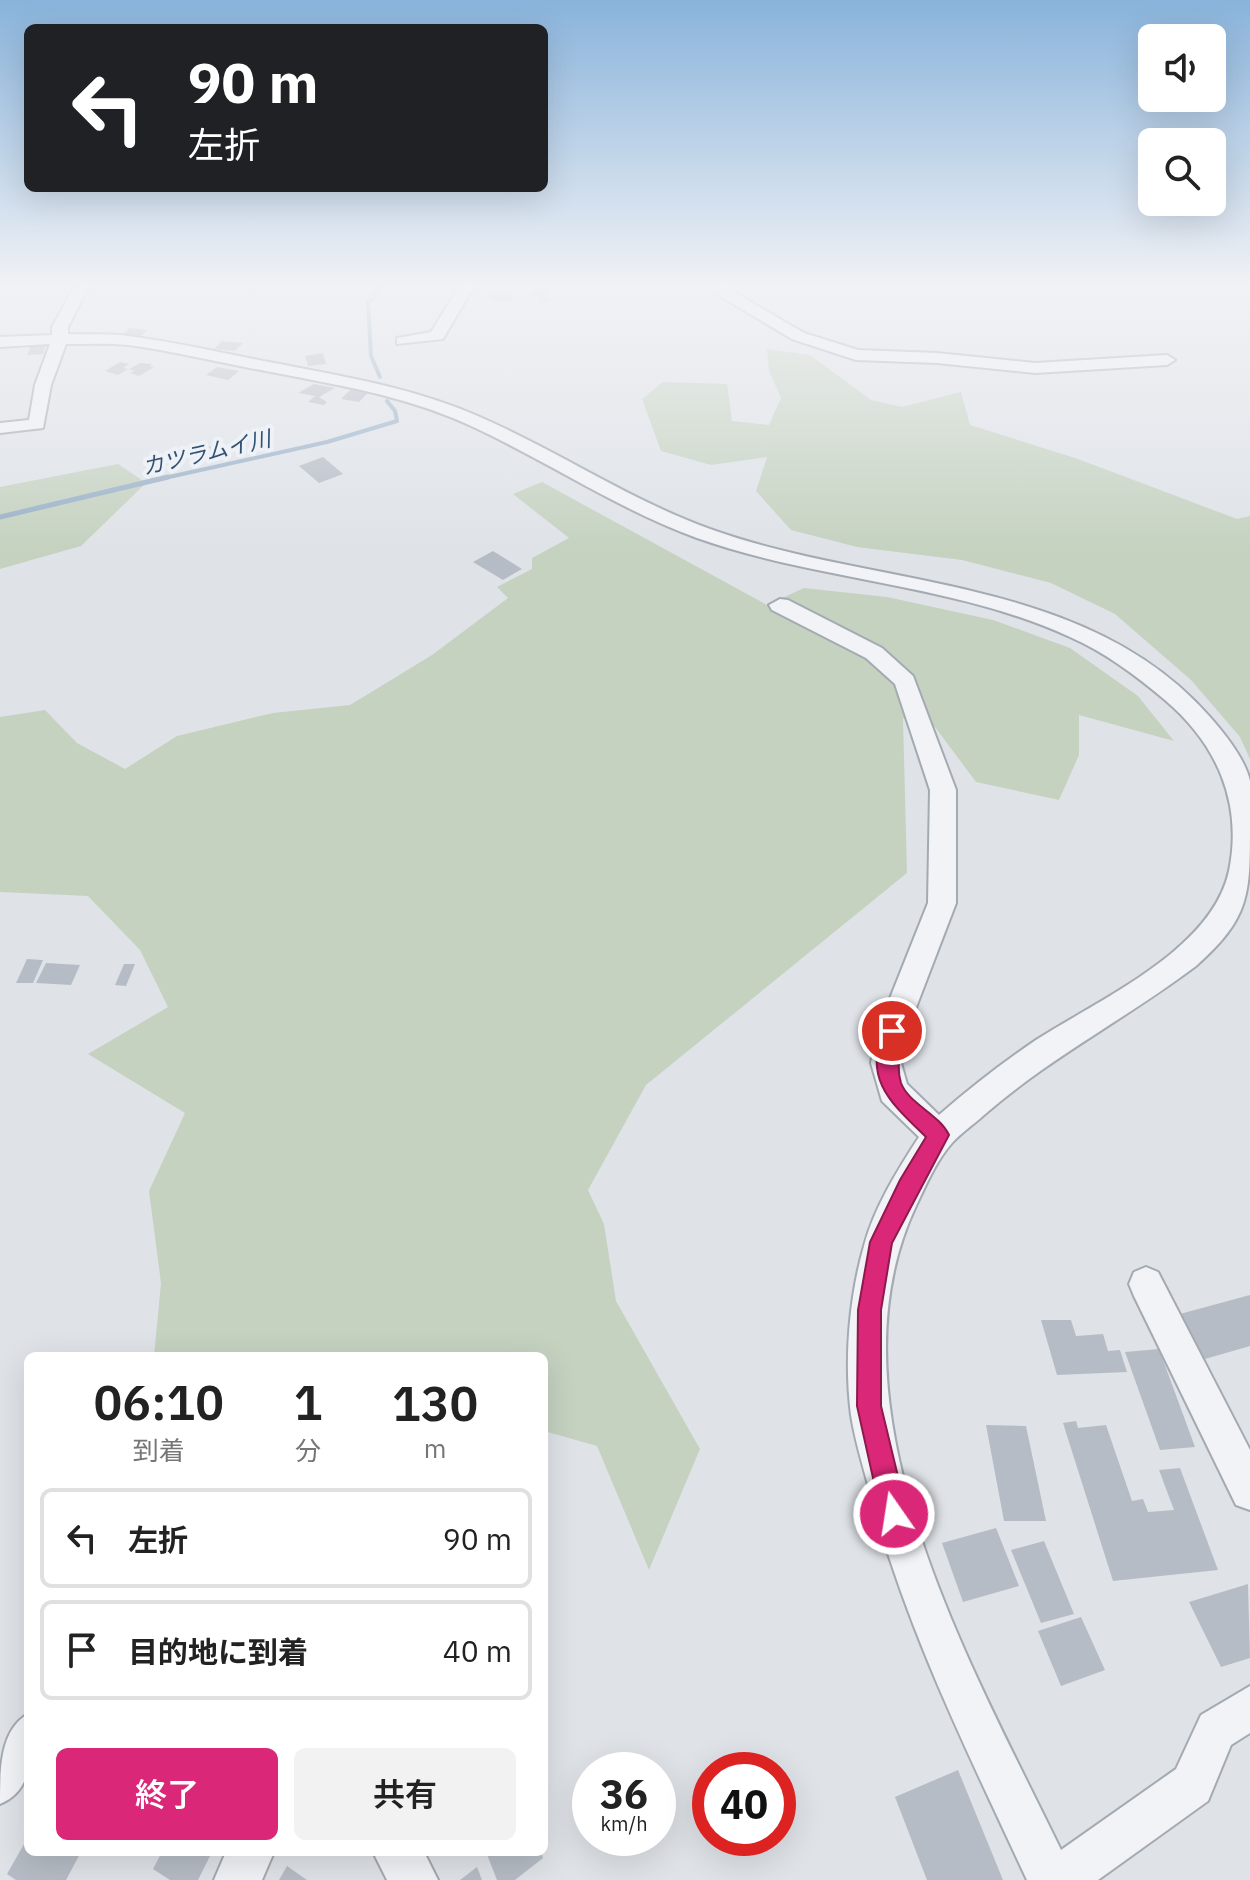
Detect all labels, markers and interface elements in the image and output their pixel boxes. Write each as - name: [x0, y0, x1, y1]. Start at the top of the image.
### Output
- map controls: [1138, 24, 1226, 216]
- button: sound: [1138, 24, 1226, 112]
- text: 90 m: [188, 46, 318, 118]
- icon: left: [56, 56, 160, 160]
- text: 左折: [188, 121, 260, 168]
- button: search: [1138, 128, 1226, 216]
- water label: カツラムイ川: [139, 423, 275, 481]
- pin: [858, 997, 926, 1065]
- icon: arrive: [870, 1009, 914, 1053]
- text: 06:10: [94, 1371, 224, 1433]
- text: 1: [294, 1371, 322, 1433]
- text: 130: [392, 1372, 478, 1434]
- text: m: [424, 1431, 447, 1465]
- text: 到着: [133, 1433, 185, 1467]
- text: 分: [295, 1433, 321, 1467]
- position arrow: [852, 1472, 936, 1556]
- icon: left: [60, 1516, 104, 1560]
- text: 90 m: [443, 1519, 512, 1558]
- text: 左折: [128, 1520, 188, 1559]
- icon: arrive: [60, 1628, 104, 1672]
- text: 40 m: [443, 1631, 512, 1670]
- text: 目的地に到着: [128, 1632, 308, 1671]
- button: 終了: [56, 1748, 278, 1840]
- button: 共有: [294, 1748, 516, 1840]
- speed limit sign: 40: [692, 1752, 796, 1856]
- text: 36: [600, 1768, 648, 1820]
- text: km/h: [600, 1810, 648, 1837]

